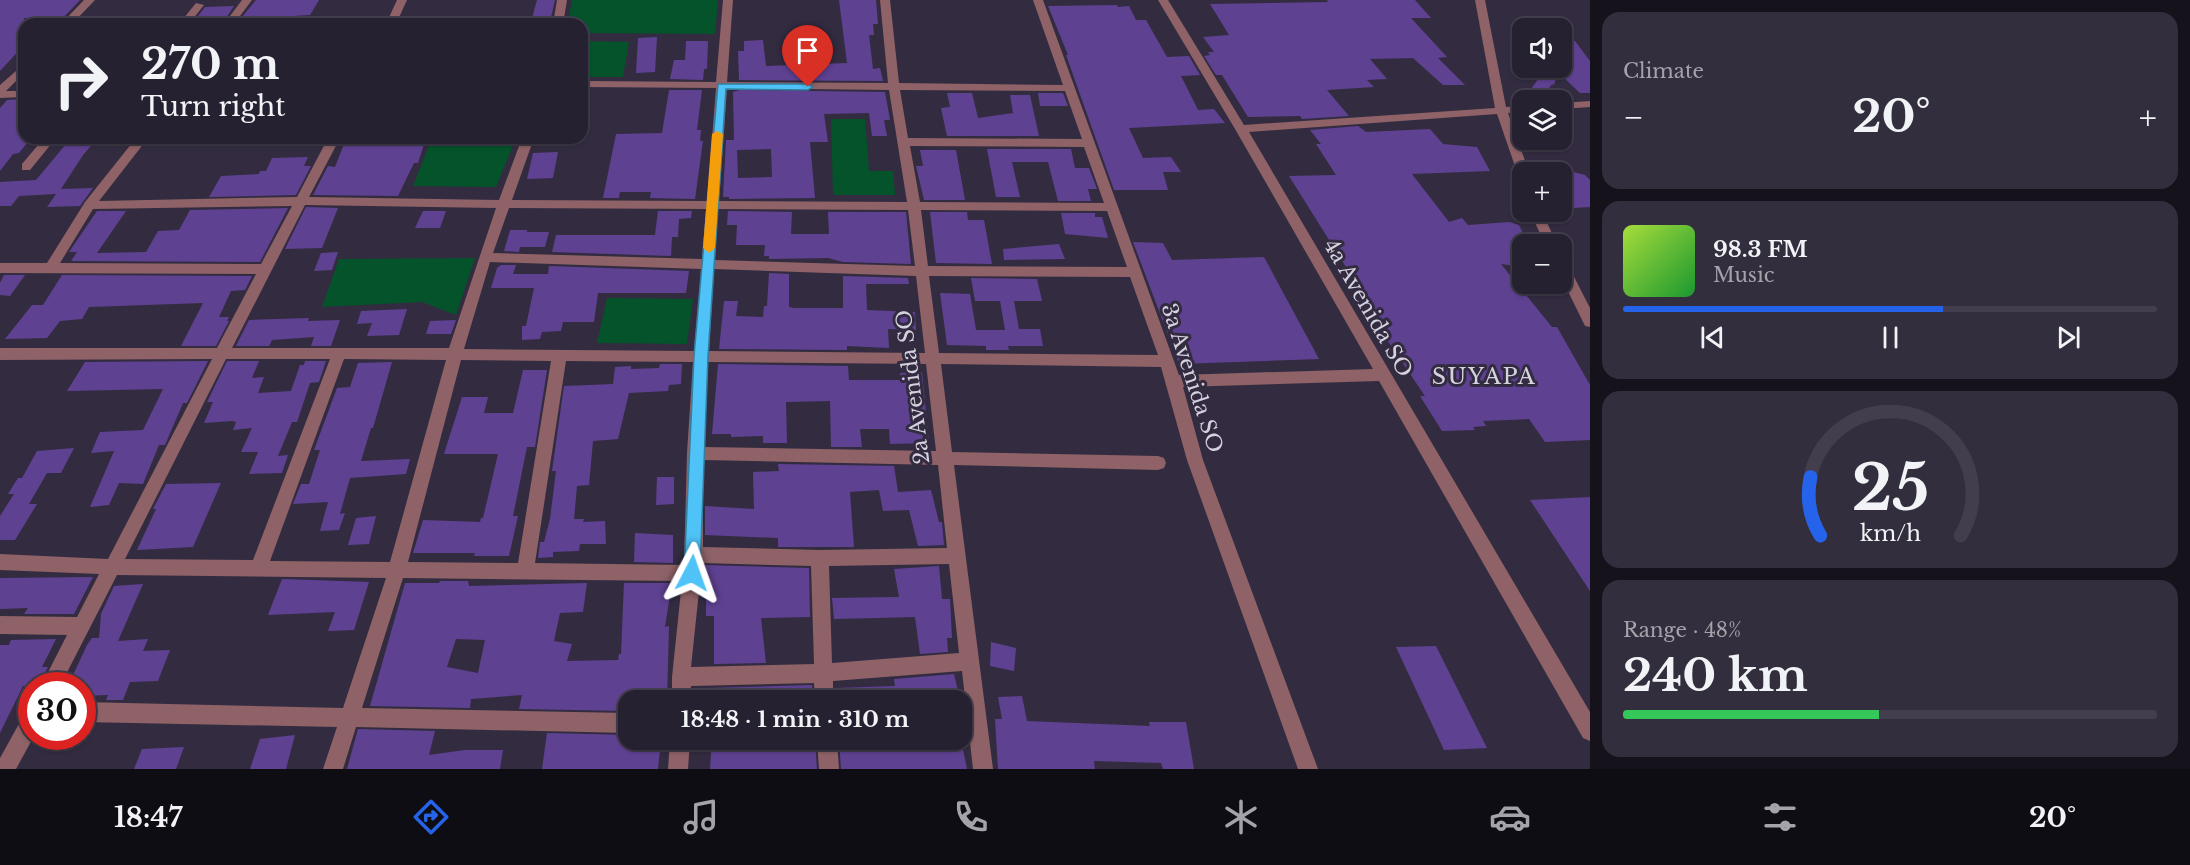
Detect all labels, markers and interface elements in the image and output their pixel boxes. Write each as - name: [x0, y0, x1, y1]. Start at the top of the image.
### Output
- map controls: [1512, 18, 1572, 294]
- button: sound: [1512, 18, 1572, 78]
- pin: [782, 25, 833, 87]
- icon: arrive: [791, 34, 824, 67]
- text: 270 m: [141, 38, 279, 90]
- icon: right: [42, 42, 120, 120]
- text: Climate: [1623, 59, 1704, 83]
- text: 20°: [1852, 88, 1931, 144]
- text: Turn right: [141, 90, 285, 123]
- button: layers: [1512, 90, 1572, 150]
- text: −: [1623, 97, 1644, 138]
- text: +: [2139, 97, 2157, 138]
- button: +: [1512, 162, 1572, 222]
- street label: 4a Avenida SO: [1318, 234, 1418, 382]
- button: −: [1512, 234, 1572, 294]
- text: 98.3 FM: [1713, 236, 1808, 263]
- text: Music: [1713, 263, 1774, 287]
- street label: 3a Avenida SO: [1156, 300, 1228, 456]
- street label: 2a Avenida SO: [891, 308, 935, 466]
- icon: previous: [1696, 321, 1729, 354]
- icon: pause: [1874, 321, 1907, 354]
- icon: next: [2052, 321, 2085, 354]
- district label: SUYAPA: [1432, 363, 1536, 390]
- text: 25: [1851, 449, 1929, 527]
- text: km/h: [1860, 521, 1921, 548]
- position arrow: [660, 541, 724, 605]
- text: Range · 48%: [1623, 618, 1741, 642]
- text: 240 km: [1623, 647, 1808, 703]
- speed limit sign: 30: [18, 672, 96, 750]
- text: 18:48 · 1 min · 310 m: [681, 706, 909, 733]
- icon: directions: [410, 796, 452, 838]
- icon: music: [680, 796, 722, 838]
- icon: phone: [950, 796, 992, 838]
- icon: climate: [1220, 796, 1262, 838]
- icon: car: [1489, 796, 1531, 838]
- icon: filters: [1759, 796, 1801, 838]
- text: 18:47: [114, 801, 182, 834]
- text: 20°: [2029, 801, 2076, 834]

